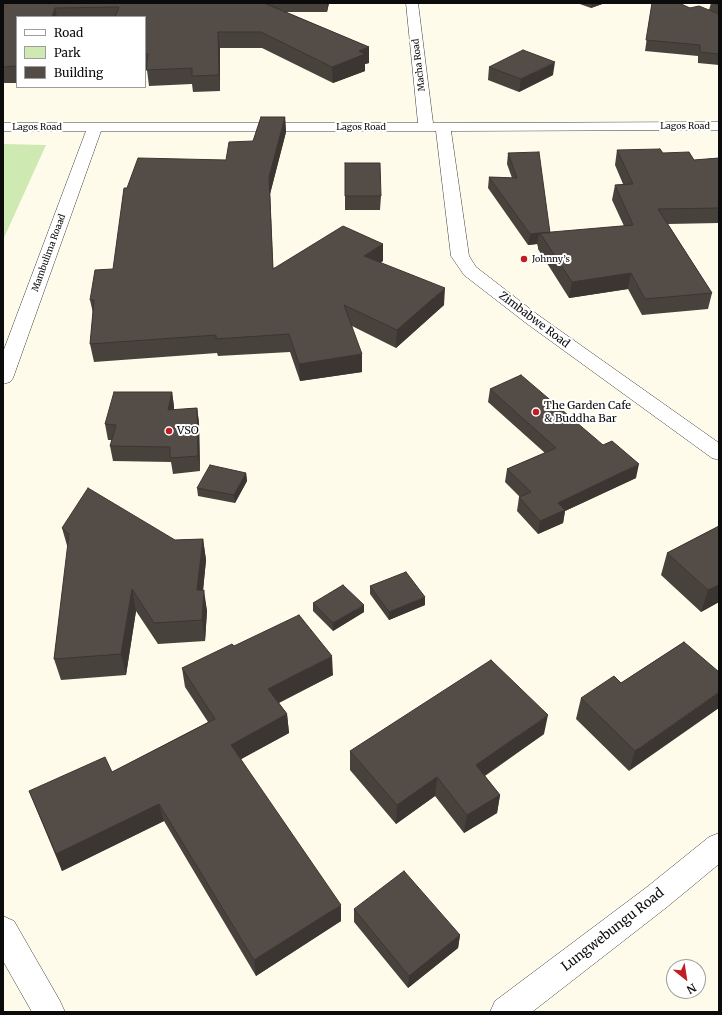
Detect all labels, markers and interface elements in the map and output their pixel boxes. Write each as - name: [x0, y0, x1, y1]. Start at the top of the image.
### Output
- legend: [16, 16, 146, 88]
- text: Road: [54, 25, 83, 40]
- street label: Macha Road: [410, 38, 428, 92]
- text: Park: [54, 45, 81, 60]
- text: Building: [54, 65, 103, 80]
- street label: Lagos Road: [660, 121, 710, 131]
- street label: Lagos Road: [12, 122, 62, 132]
- street label: Lagos Road: [336, 122, 386, 132]
- street label: Mambulima Roaad: [30, 213, 68, 293]
- marker: Johnny’s: [519, 254, 529, 264]
- place label: Johnny’s: [532, 254, 570, 264]
- street label: Zimbabwe Road: [496, 289, 572, 351]
- place label: The Garden Cafe & Buddha Bar: [544, 399, 631, 425]
- marker: The Garden Cafe & Buddha Bar: [531, 407, 541, 417]
- place label: VSO: [177, 424, 199, 438]
- marker: VSO: [164, 426, 174, 436]
- street label: Lungwebungu Road: [559, 885, 667, 975]
- north arrow: [666, 959, 706, 999]
- text: N: [684, 980, 699, 997]

